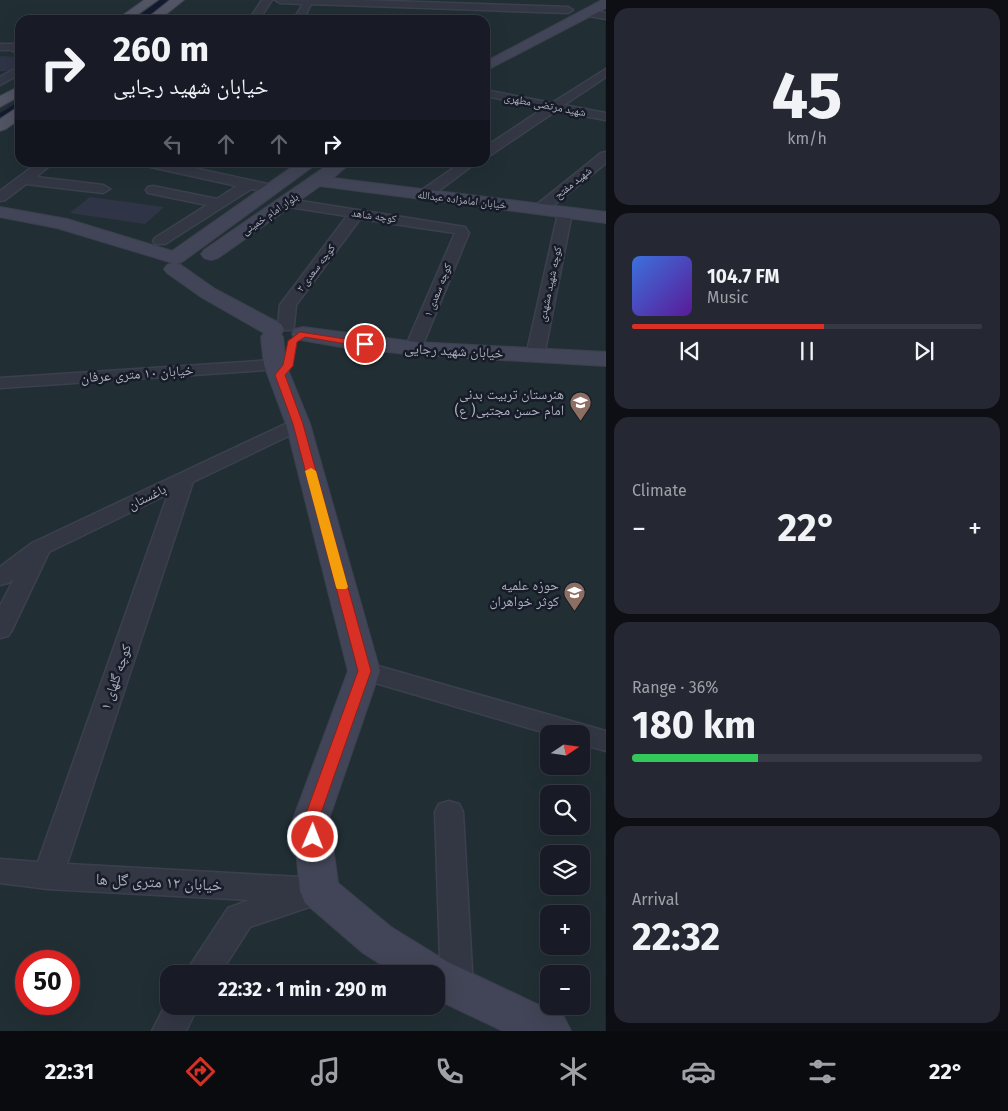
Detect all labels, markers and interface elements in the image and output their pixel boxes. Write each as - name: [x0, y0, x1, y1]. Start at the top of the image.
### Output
- text: 260 m: [113, 28, 209, 70]
- icon: right: [30, 35, 95, 100]
- text: 45: [772, 57, 842, 135]
- text: خیابان شهید رجایی: [113, 73, 269, 100]
- street label: شهید مرتضی مطهری: [503, 91, 587, 119]
- text: km/h: [787, 129, 827, 148]
- icon: left: [159, 130, 187, 158]
- icon: ahead: [212, 130, 240, 158]
- icon: ahead: [265, 130, 293, 158]
- icon: right: [318, 130, 346, 158]
- street label: شهید مفتح: [552, 164, 594, 202]
- street label: خیابان امامزاده عبدالله: [417, 188, 507, 212]
- street label: بلوار امام خمینی: [239, 190, 301, 238]
- street label: کوچه شاهد: [351, 206, 398, 226]
- street label: کوچه سعدی ۲: [294, 241, 338, 294]
- street label: کوچه شهید مشهدی: [536, 245, 564, 323]
- street label: کوچه سعدی ۱: [421, 261, 455, 319]
- text: 104.7 FM: [707, 265, 779, 288]
- text: Music: [707, 288, 748, 307]
- pin: [344, 323, 386, 365]
- icon: arrive: [351, 330, 379, 358]
- icon: previous: [676, 337, 704, 365]
- icon: pause: [793, 337, 821, 365]
- icon: next: [910, 337, 938, 365]
- street label: خیابان شهید رجایی: [404, 340, 504, 362]
- street label: خیابان ۱۰ متری عرفان: [80, 362, 194, 386]
- place label: هنرستان تربیت بدنی امام حسن مجتبی( ع): [454, 386, 564, 420]
- school or university icon: هنرستان تربیت بدنی امام حسن مجتبی( ع): [568, 390, 592, 421]
- street label: باغستان: [125, 480, 169, 514]
- text: Climate: [632, 481, 687, 500]
- text: 22°: [777, 505, 837, 551]
- text: −: [632, 512, 646, 545]
- text: +: [968, 512, 982, 545]
- place label: حوزه علمیه کوثر خواهران: [489, 577, 559, 610]
- school or university icon: حوزه علمیه کوثر خواهران: [563, 581, 587, 612]
- street label: کوچه گلهای ۱: [97, 642, 135, 712]
- text: Range · 36%: [632, 678, 718, 697]
- text: 180 km: [632, 702, 756, 748]
- north arrow: [540, 725, 590, 775]
- map controls: [540, 725, 590, 1015]
- button: search: [540, 785, 590, 835]
- position arrow: [286, 810, 338, 862]
- button: layers: [540, 845, 590, 895]
- street label: خیابان ۱۲ متری گل ها: [95, 869, 223, 896]
- text: Arrival: [632, 890, 679, 909]
- button: +: [540, 905, 590, 955]
- text: 22:32: [632, 914, 720, 960]
- speed limit sign: 50: [15, 950, 80, 1015]
- button: −: [540, 965, 590, 1015]
- text: 22:32 · 1 min · 290 m: [218, 978, 387, 1001]
- icon: directions: [183, 1054, 218, 1089]
- icon: music: [308, 1054, 343, 1089]
- icon: phone: [432, 1054, 467, 1089]
- icon: climate: [556, 1054, 591, 1089]
- icon: car: [681, 1054, 716, 1089]
- icon: filters: [805, 1054, 840, 1089]
- text: 22:31: [45, 1058, 94, 1085]
- text: 22°: [929, 1058, 963, 1085]

